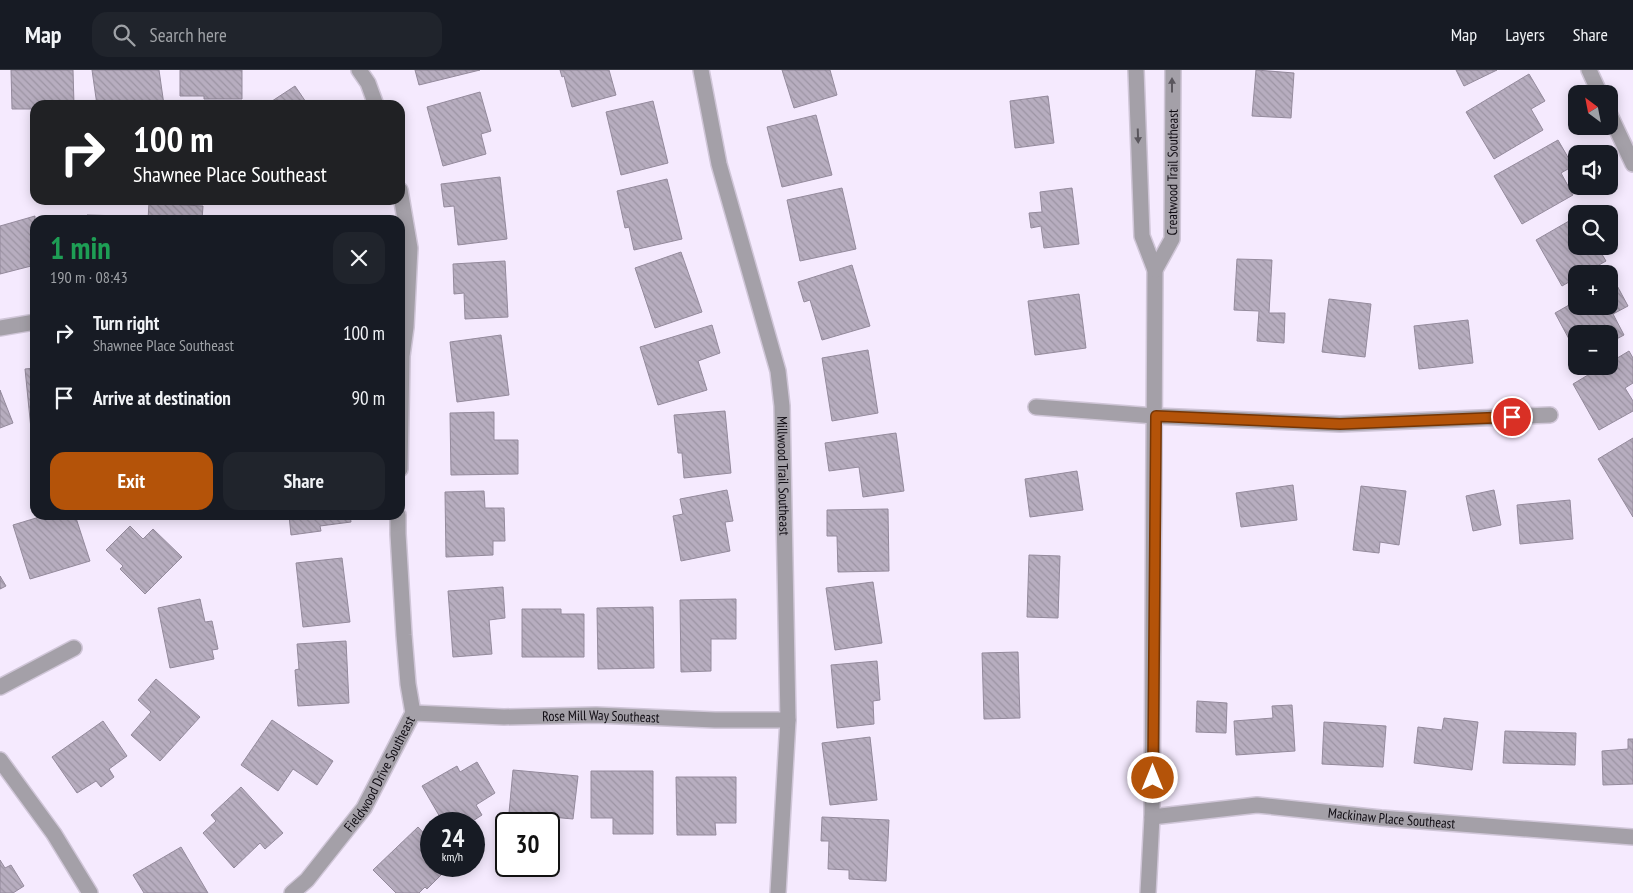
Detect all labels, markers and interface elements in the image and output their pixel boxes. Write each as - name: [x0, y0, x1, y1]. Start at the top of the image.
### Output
- search box: [92, 12, 442, 57]
- text: Map: [25, 19, 62, 50]
- icon: search: [110, 21, 138, 49]
- text: Search here: [150, 23, 227, 47]
- text: Map: [1451, 23, 1477, 46]
- text: Layers: [1505, 23, 1545, 46]
- text: Share: [1573, 23, 1608, 46]
- one-way arrow: [1168, 77, 1176, 93]
- north arrow: [1568, 85, 1618, 135]
- map controls: [1568, 85, 1618, 375]
- street label: Creatwood Trail Southeast: [1163, 109, 1182, 236]
- text: 100 m: [133, 116, 214, 162]
- icon: right: [50, 120, 115, 185]
- one-way arrow: [1135, 128, 1143, 144]
- button: sound: [1568, 145, 1618, 195]
- text: Shawnee Place Southeast: [133, 160, 327, 188]
- button: search: [1568, 205, 1618, 255]
- text: 1 min: [50, 228, 111, 267]
- button: close: [333, 232, 385, 284]
- button: +: [1568, 265, 1618, 315]
- text: 190 m · 08:43: [50, 267, 128, 287]
- text: Turn right: [93, 311, 159, 335]
- icon: right: [50, 319, 78, 347]
- text: 100 m: [343, 321, 385, 345]
- button: −: [1568, 325, 1618, 375]
- text: Shawnee Place Southeast: [93, 335, 234, 355]
- icon: arrive: [50, 384, 78, 412]
- text: Arrive at destination: [93, 386, 231, 410]
- text: 90 m: [352, 386, 385, 410]
- pin: [1491, 396, 1533, 438]
- icon: arrive: [1498, 403, 1526, 431]
- street label: Millwood Trail Southeast: [773, 416, 793, 536]
- button: Exit: [50, 452, 213, 510]
- button: Share: [223, 452, 385, 510]
- street label: Rose Mill Way Southeast: [542, 706, 660, 727]
- street label: Fieldwood Drive Southeast: [340, 713, 419, 835]
- position arrow: [1126, 751, 1178, 803]
- street label: Mackinaw Place Southeast: [1327, 804, 1456, 833]
- speed limit sign: 30: [495, 812, 560, 877]
- text: 24: [441, 822, 464, 854]
- text: km/h: [442, 849, 463, 864]

